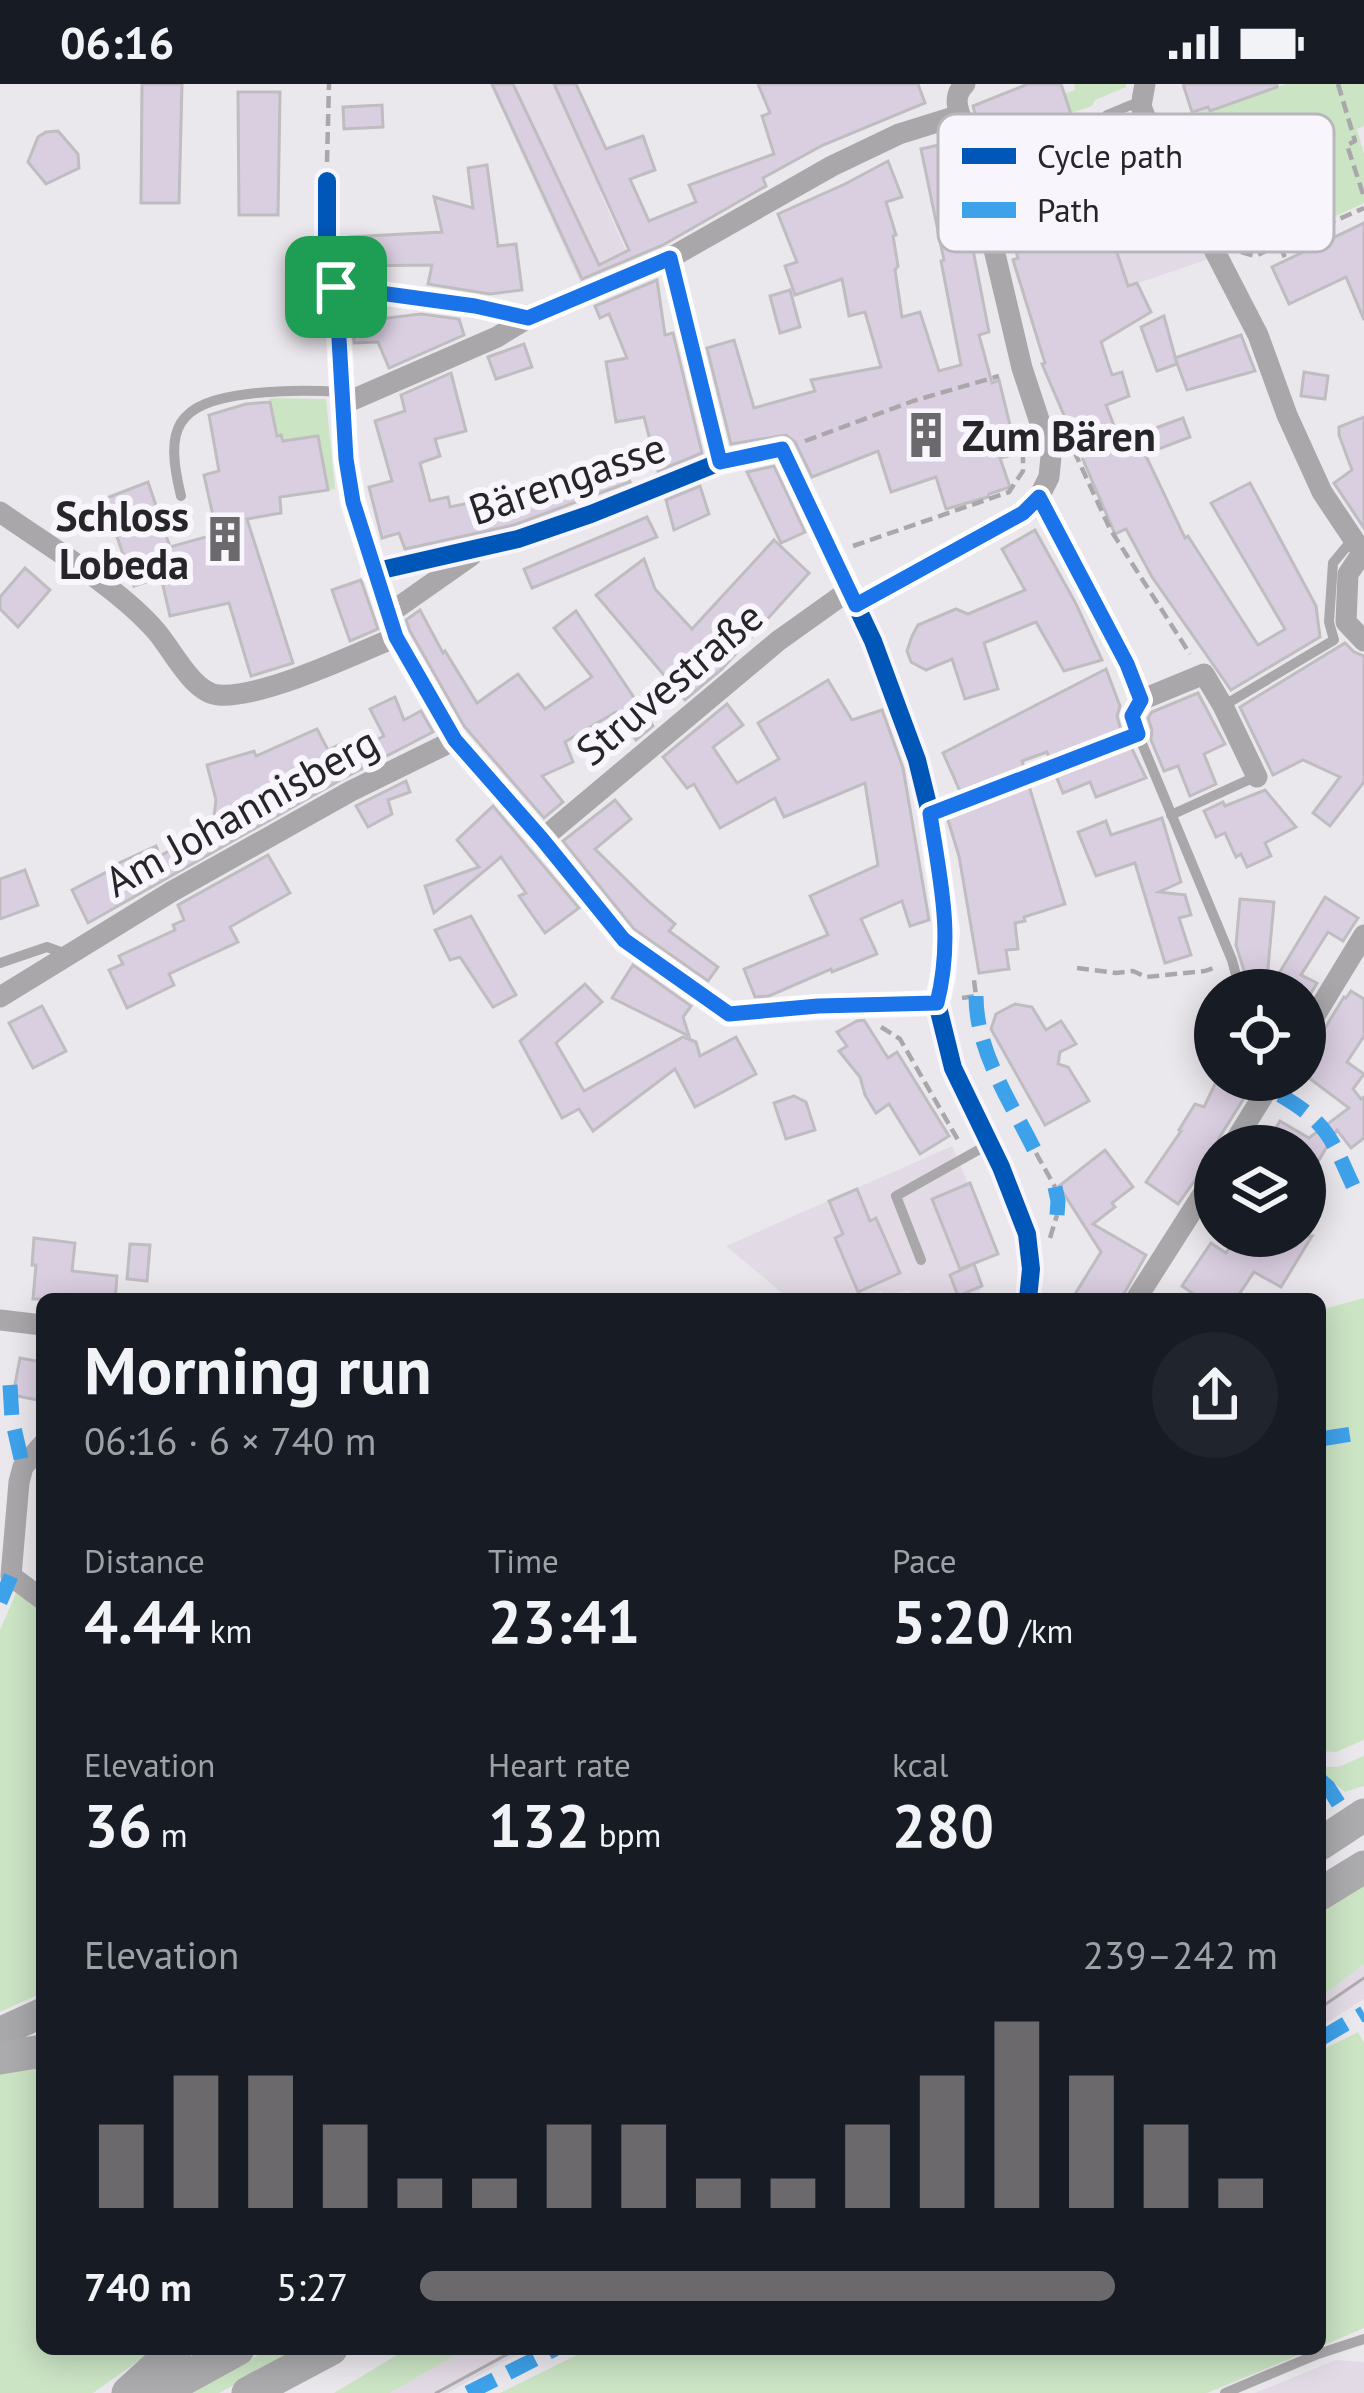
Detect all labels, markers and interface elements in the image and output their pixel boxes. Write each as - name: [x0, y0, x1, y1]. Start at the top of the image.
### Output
- text: 06:16: [60, 13, 174, 71]
- legend: [938, 114, 1334, 252]
- text: Cycle path: [1037, 134, 1183, 177]
- text: Path: [1037, 188, 1100, 231]
- pin: [285, 236, 387, 338]
- icon: arrive: [303, 254, 369, 320]
- place label: Zum Bären: [962, 408, 1156, 463]
- building icon: Zum Bären: [901, 410, 951, 460]
- street label: Bärengasse: [462, 419, 672, 537]
- place label: Schloss Lobeda: [55, 488, 189, 591]
- building icon: Schloss Lobeda: [200, 514, 250, 564]
- street label: Struvestraße: [564, 589, 774, 777]
- street label: Am Johannisberg: [95, 713, 387, 909]
- map controls: [1194, 969, 1326, 1257]
- button: locate: [1194, 969, 1326, 1101]
- button: layers: [1194, 1125, 1326, 1257]
- text: Morning run: [84, 1327, 432, 1412]
- button: share: [1152, 1332, 1278, 1458]
- text: 06:16 · 6 × 740 m: [84, 1415, 376, 1466]
- text: Distance: [84, 1539, 205, 1582]
- text: Time: [488, 1539, 559, 1582]
- text: Pace: [892, 1539, 957, 1582]
- text: 4.44: [84, 1582, 201, 1660]
- text: 23:41: [488, 1582, 640, 1660]
- text: 5:20: [892, 1582, 1010, 1660]
- text: km: [201, 1609, 252, 1652]
- text: /km: [1010, 1609, 1073, 1652]
- text: Elevation: [84, 1743, 215, 1786]
- text: Heart rate: [488, 1743, 631, 1786]
- text: kcal: [892, 1743, 948, 1786]
- text: 36: [84, 1786, 152, 1864]
- text: 132: [488, 1786, 590, 1864]
- text: 280: [892, 1786, 994, 1864]
- text: m: [152, 1813, 188, 1856]
- text: bpm: [590, 1813, 661, 1856]
- text: Elevation: [84, 1929, 239, 1980]
- text: 239–242 m: [1083, 1929, 1278, 1980]
- text: 740 m: [84, 2261, 192, 2312]
- text: 5:27: [276, 2261, 348, 2312]

